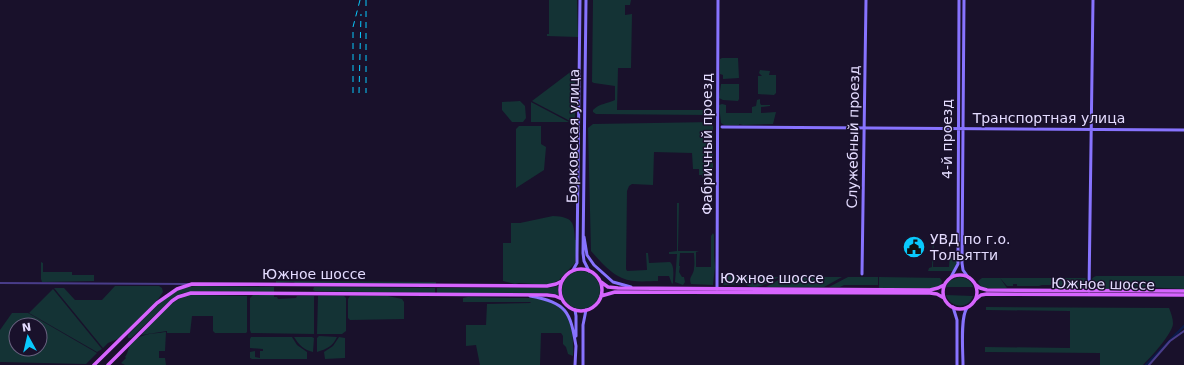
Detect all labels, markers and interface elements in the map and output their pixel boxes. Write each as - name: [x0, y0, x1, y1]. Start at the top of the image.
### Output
- street label: Служебный проезд: [844, 65, 862, 209]
- street label: Борковская улица: [564, 69, 582, 203]
- street label: Фабричный проезд: [699, 73, 715, 215]
- street label: 4-й проезд: [939, 99, 955, 179]
- street label: Транспортная улица: [972, 110, 1125, 126]
- place label: УВД по г.о. Тольятти: [929, 231, 1011, 263]
- public building icon: УВД по г.о. Тольятти: [901, 234, 927, 260]
- street label: Южное шоссе: [262, 266, 366, 282]
- street label: Южное шоссе: [720, 270, 824, 286]
- street label: Южное шоссе: [1051, 275, 1155, 293]
- north arrow: [8, 317, 48, 357]
- text: N: [21, 321, 32, 335]

